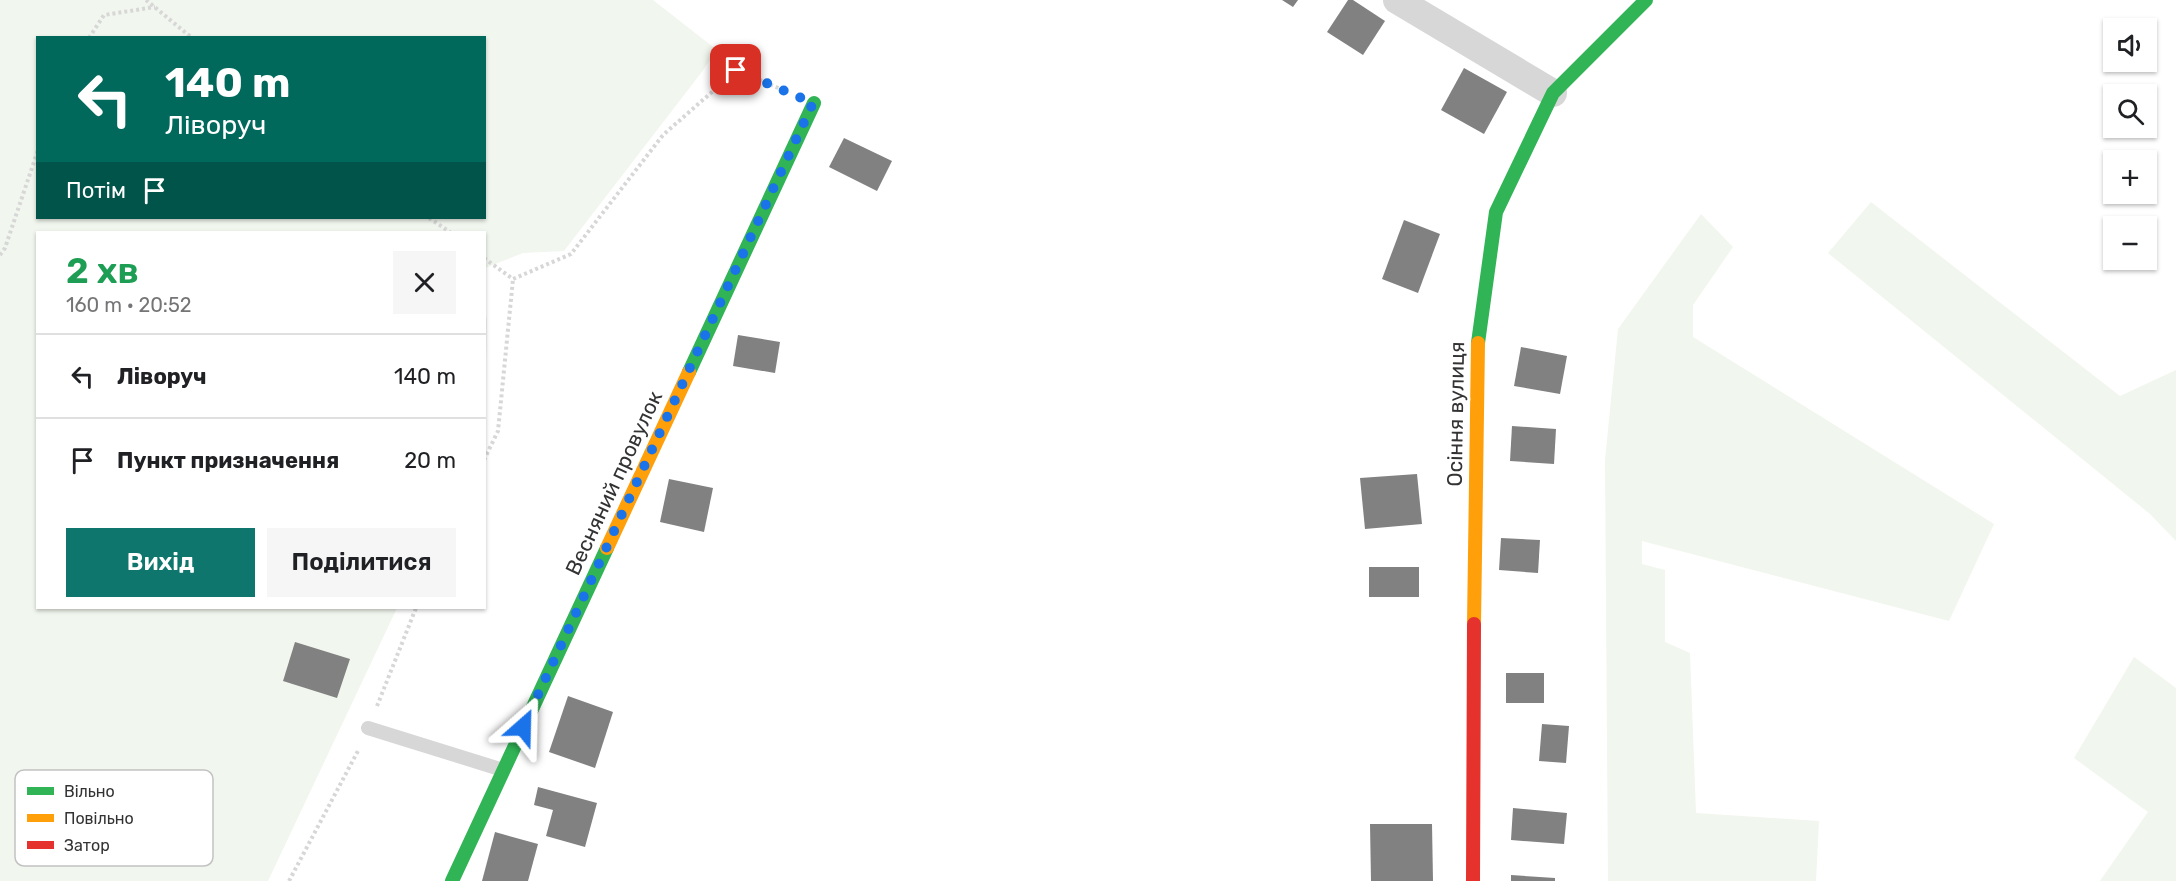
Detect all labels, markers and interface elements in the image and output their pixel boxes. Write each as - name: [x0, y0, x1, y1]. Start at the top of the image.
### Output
- map controls: [2103, 18, 2157, 270]
- button: sound: [2103, 18, 2157, 72]
- pin: [710, 44, 761, 95]
- icon: arrive: [719, 53, 752, 86]
- text: 140 m: [165, 58, 291, 108]
- icon: left: [66, 60, 144, 138]
- button: search: [2103, 84, 2157, 138]
- text: Ліворуч: [165, 109, 266, 141]
- button: +: [2103, 150, 2157, 204]
- icon: arrive: [138, 174, 171, 207]
- text: Потім: [66, 177, 126, 204]
- button: −: [2103, 216, 2157, 270]
- text: 2 хв: [66, 249, 139, 292]
- button: close: [393, 251, 456, 314]
- text: 160 m · 20:52: [66, 293, 192, 317]
- street label: Осіння вулиця: [1442, 341, 1469, 487]
- icon: left: [66, 360, 99, 393]
- text: Ліворуч: [117, 363, 207, 390]
- text: 140 m: [394, 363, 456, 390]
- street label: Весняний провулок: [560, 387, 667, 579]
- icon: arrive: [66, 444, 99, 477]
- text: Пункт призначення: [117, 447, 339, 474]
- text: 20 m: [404, 447, 456, 474]
- button: Вихід: [66, 528, 255, 597]
- button: Поділитися: [267, 528, 456, 597]
- position arrow: [491, 695, 555, 759]
- legend: [15, 770, 213, 866]
- text: Вільно: [64, 782, 115, 801]
- text: Повільно: [64, 809, 134, 828]
- text: Затор: [64, 836, 110, 855]

